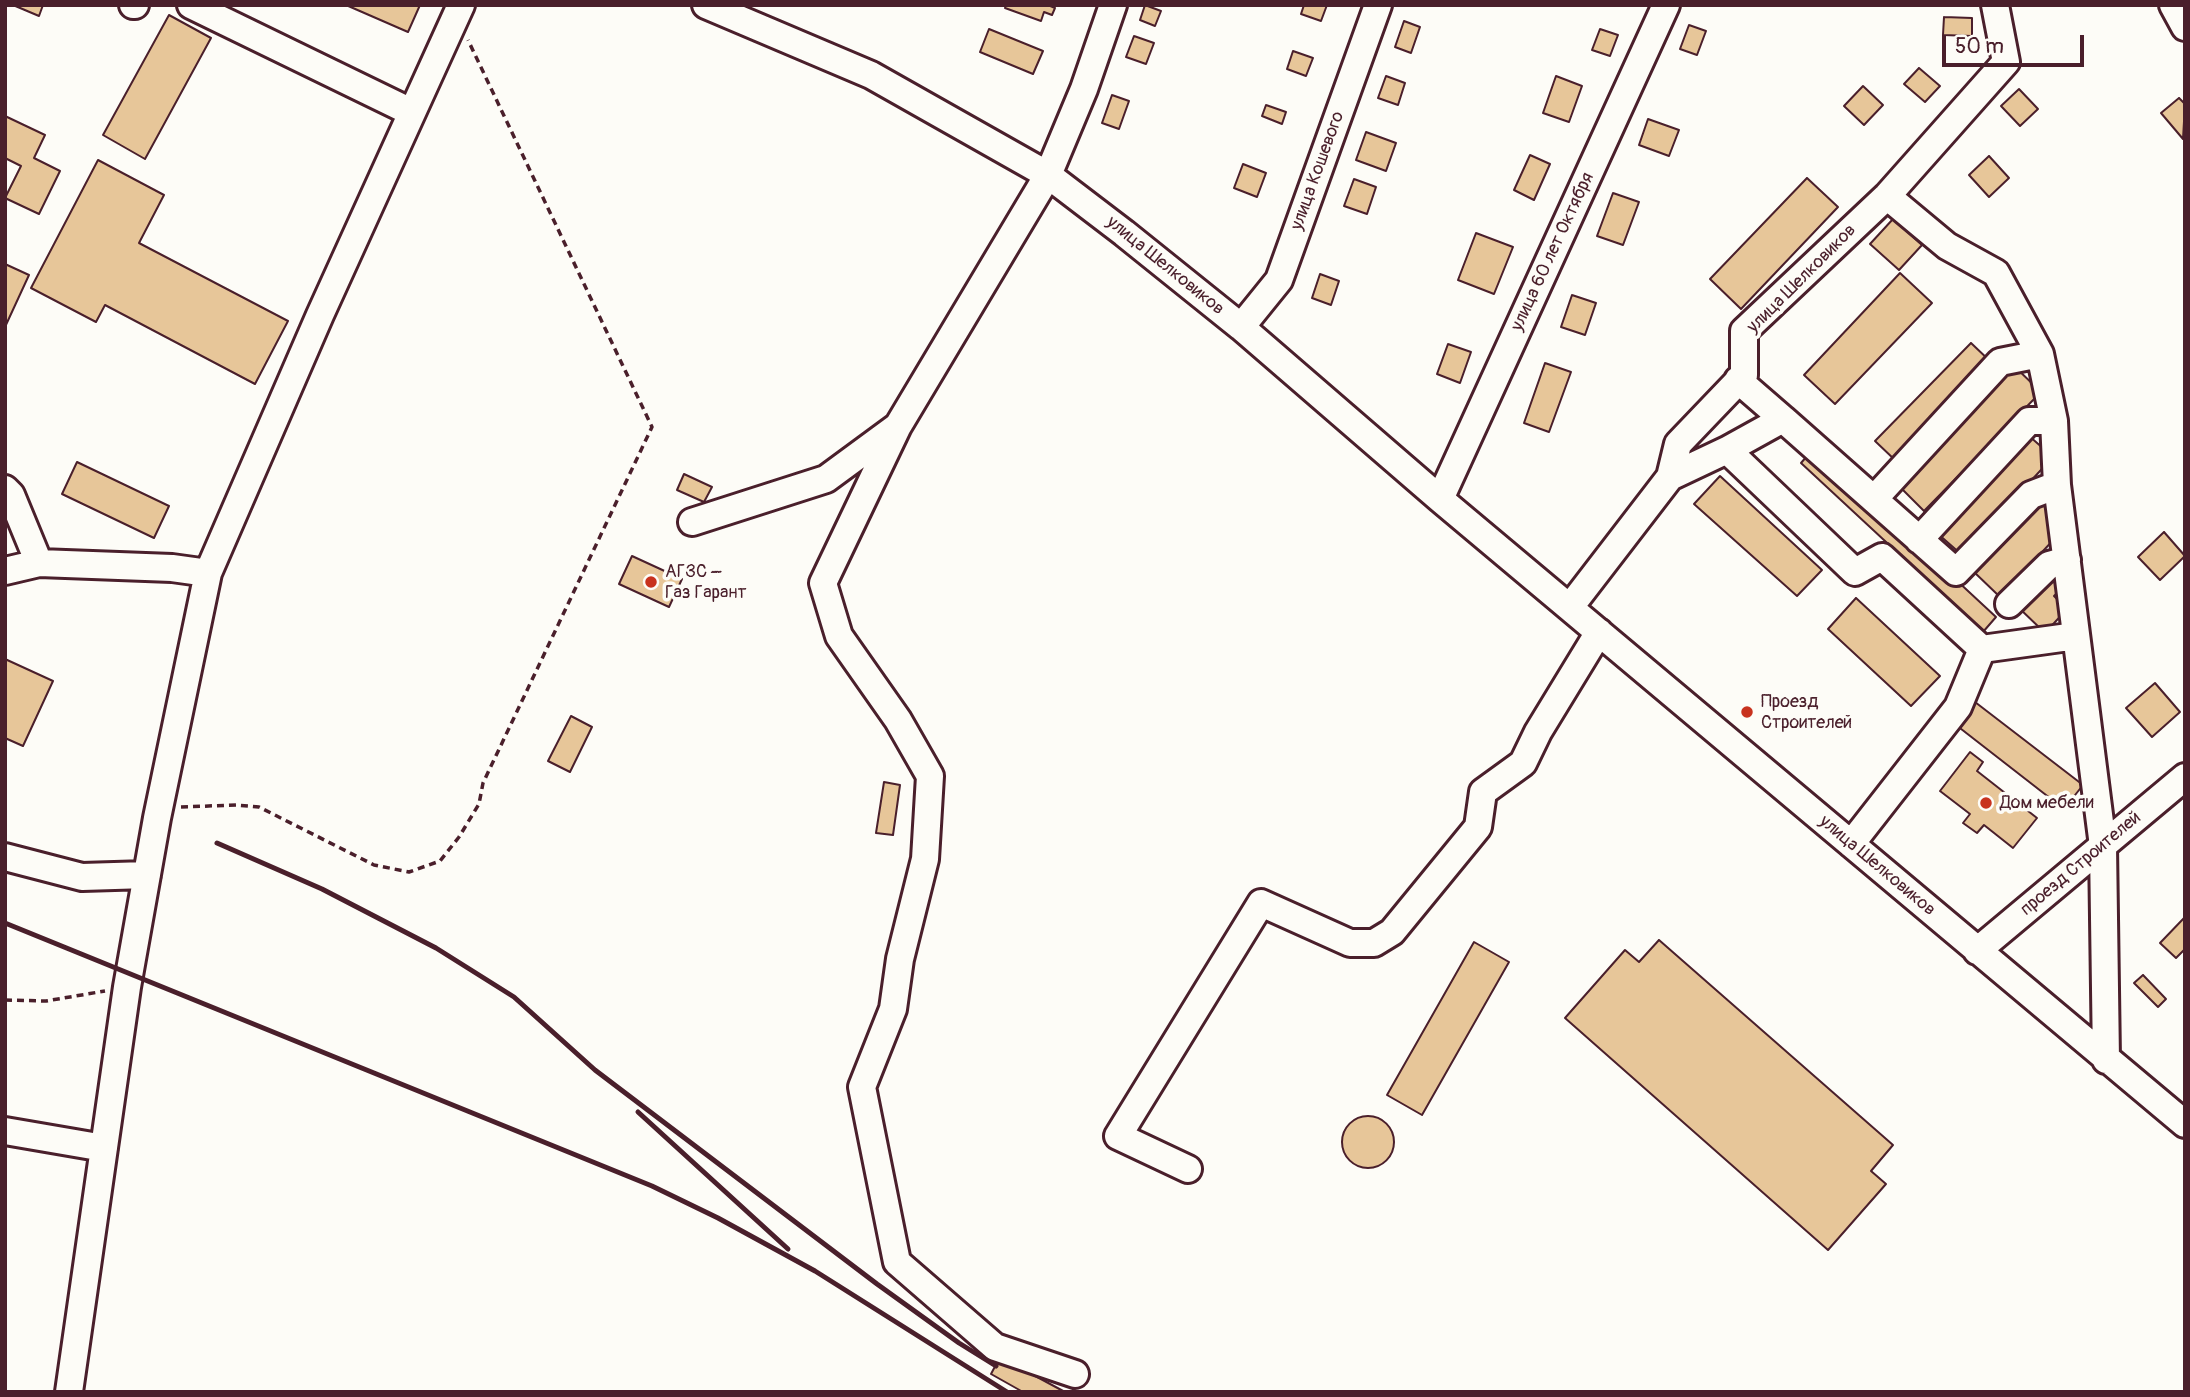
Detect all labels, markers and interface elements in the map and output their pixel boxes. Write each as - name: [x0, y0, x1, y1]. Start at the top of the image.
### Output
- scale bar: [1945, 21, 2087, 65]
- text: 50 m: [1955, 33, 2004, 60]
- street label: улица Кошевого: [1287, 109, 1349, 233]
- street label: улица 60 лет Октября: [1507, 169, 1599, 335]
- street label: улица Шелковиков: [1102, 212, 1228, 320]
- street label: улица Шелковиков: [1743, 220, 1861, 338]
- place label: АГЗС – Газ Гарант: [665, 561, 746, 604]
- marker: АГЗС – Газ Гарант: [643, 574, 659, 590]
- place label: Проезд Строителей: [1761, 691, 1852, 734]
- marker: Проезд Строителей: [1739, 704, 1755, 720]
- place label: Дом мебели: [2000, 792, 2094, 814]
- marker: Дом мебели: [1978, 795, 1994, 811]
- street label: проезд Строителей: [2016, 807, 2146, 921]
- street label: улица Шелковиков: [1814, 811, 1940, 921]

